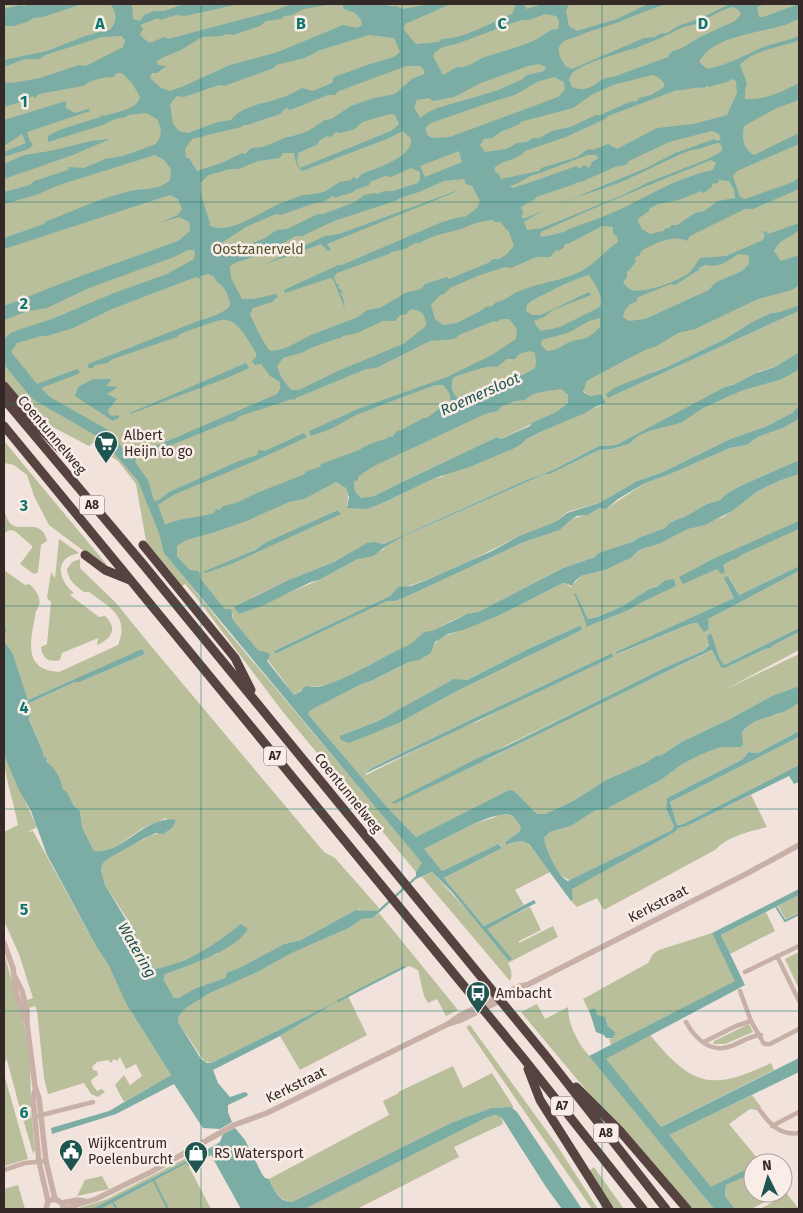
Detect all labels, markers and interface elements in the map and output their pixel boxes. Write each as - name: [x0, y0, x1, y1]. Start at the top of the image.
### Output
- text: A: [94, 14, 105, 33]
- text: B: [296, 14, 306, 33]
- text: C: [497, 14, 507, 33]
- text: D: [698, 14, 708, 33]
- text: 1: [20, 92, 28, 111]
- park label: Oostzanerveld: [212, 241, 304, 258]
- text: 2: [20, 294, 28, 313]
- water label: Roemersloot: [438, 368, 523, 420]
- street label: Coentunnelweg: [14, 392, 90, 478]
- place label: Albert Heijn to go: [124, 427, 193, 460]
- supermarket icon: Albert Heijn to go: [93, 430, 119, 464]
- text: 3: [19, 496, 28, 515]
- road number: A8: [80, 496, 104, 514]
- text: 4: [19, 698, 29, 717]
- road number: A7: [264, 746, 286, 766]
- street label: Coentunnelweg: [311, 750, 386, 837]
- street label: Kerkstraat: [625, 881, 692, 926]
- text: 5: [20, 900, 29, 919]
- water label: Watering: [114, 919, 160, 981]
- bus stop icon: Ambacht: [465, 980, 491, 1014]
- place label: Ambacht: [496, 985, 553, 1002]
- street label: Kerkstraat: [263, 1063, 330, 1107]
- road number: A7: [551, 1096, 573, 1116]
- text: 6: [19, 1103, 29, 1122]
- road number: A8: [594, 1124, 618, 1142]
- place label: Wijkcentrum Poelenburcht: [88, 1135, 174, 1168]
- public building icon: Wijkcentrum Poelenburcht: [58, 1138, 84, 1172]
- shop icon: RS Watersport: [183, 1140, 209, 1174]
- place label: RS Watersport: [214, 1145, 305, 1162]
- north arrow: [743, 1153, 793, 1203]
- text: N: [762, 1157, 772, 1174]

